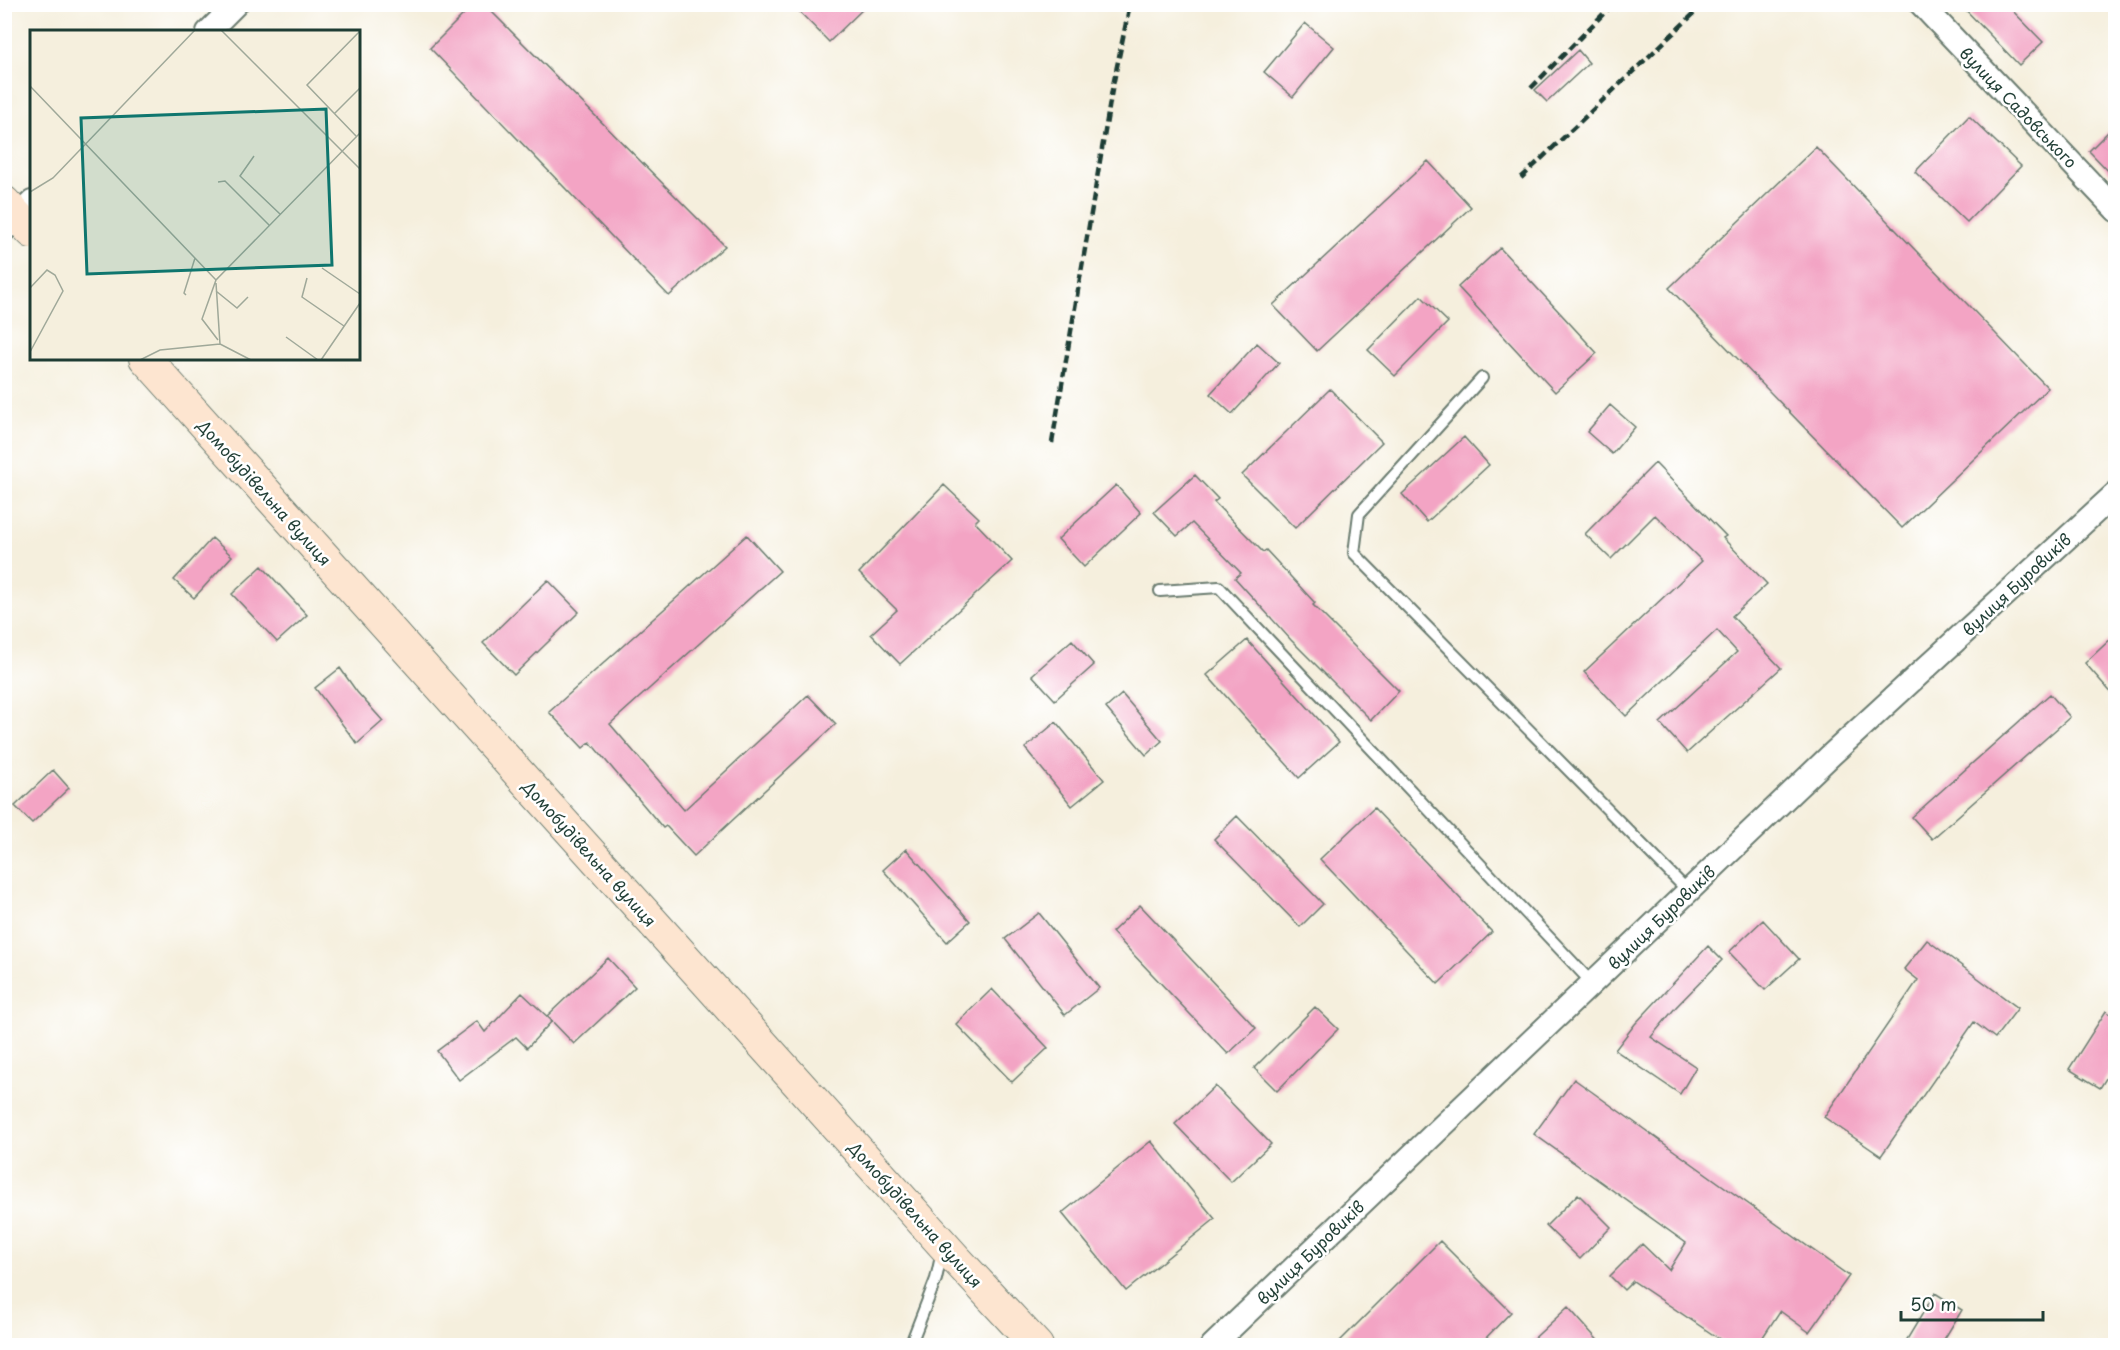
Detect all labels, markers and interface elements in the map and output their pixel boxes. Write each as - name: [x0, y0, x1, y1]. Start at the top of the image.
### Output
- inset map: [30, 30, 360, 360]
- street label: вулиця Садовського: [1955, 41, 2083, 173]
- street label: Домобудівельна вулиця: [192, 413, 337, 570]
- street label: вулиця Буровиків: [1956, 527, 2076, 641]
- street label: Домобудівельна вулиця: [517, 774, 662, 931]
- street label: вулиця Буровиків: [1602, 859, 1720, 975]
- street label: Домобудівельна вулиця: [843, 1135, 988, 1292]
- street label: вулиця Буровиків: [1251, 1194, 1369, 1310]
- scale bar: [1901, 1284, 2044, 1322]
- text: 50 m: [1910, 1290, 1957, 1317]

